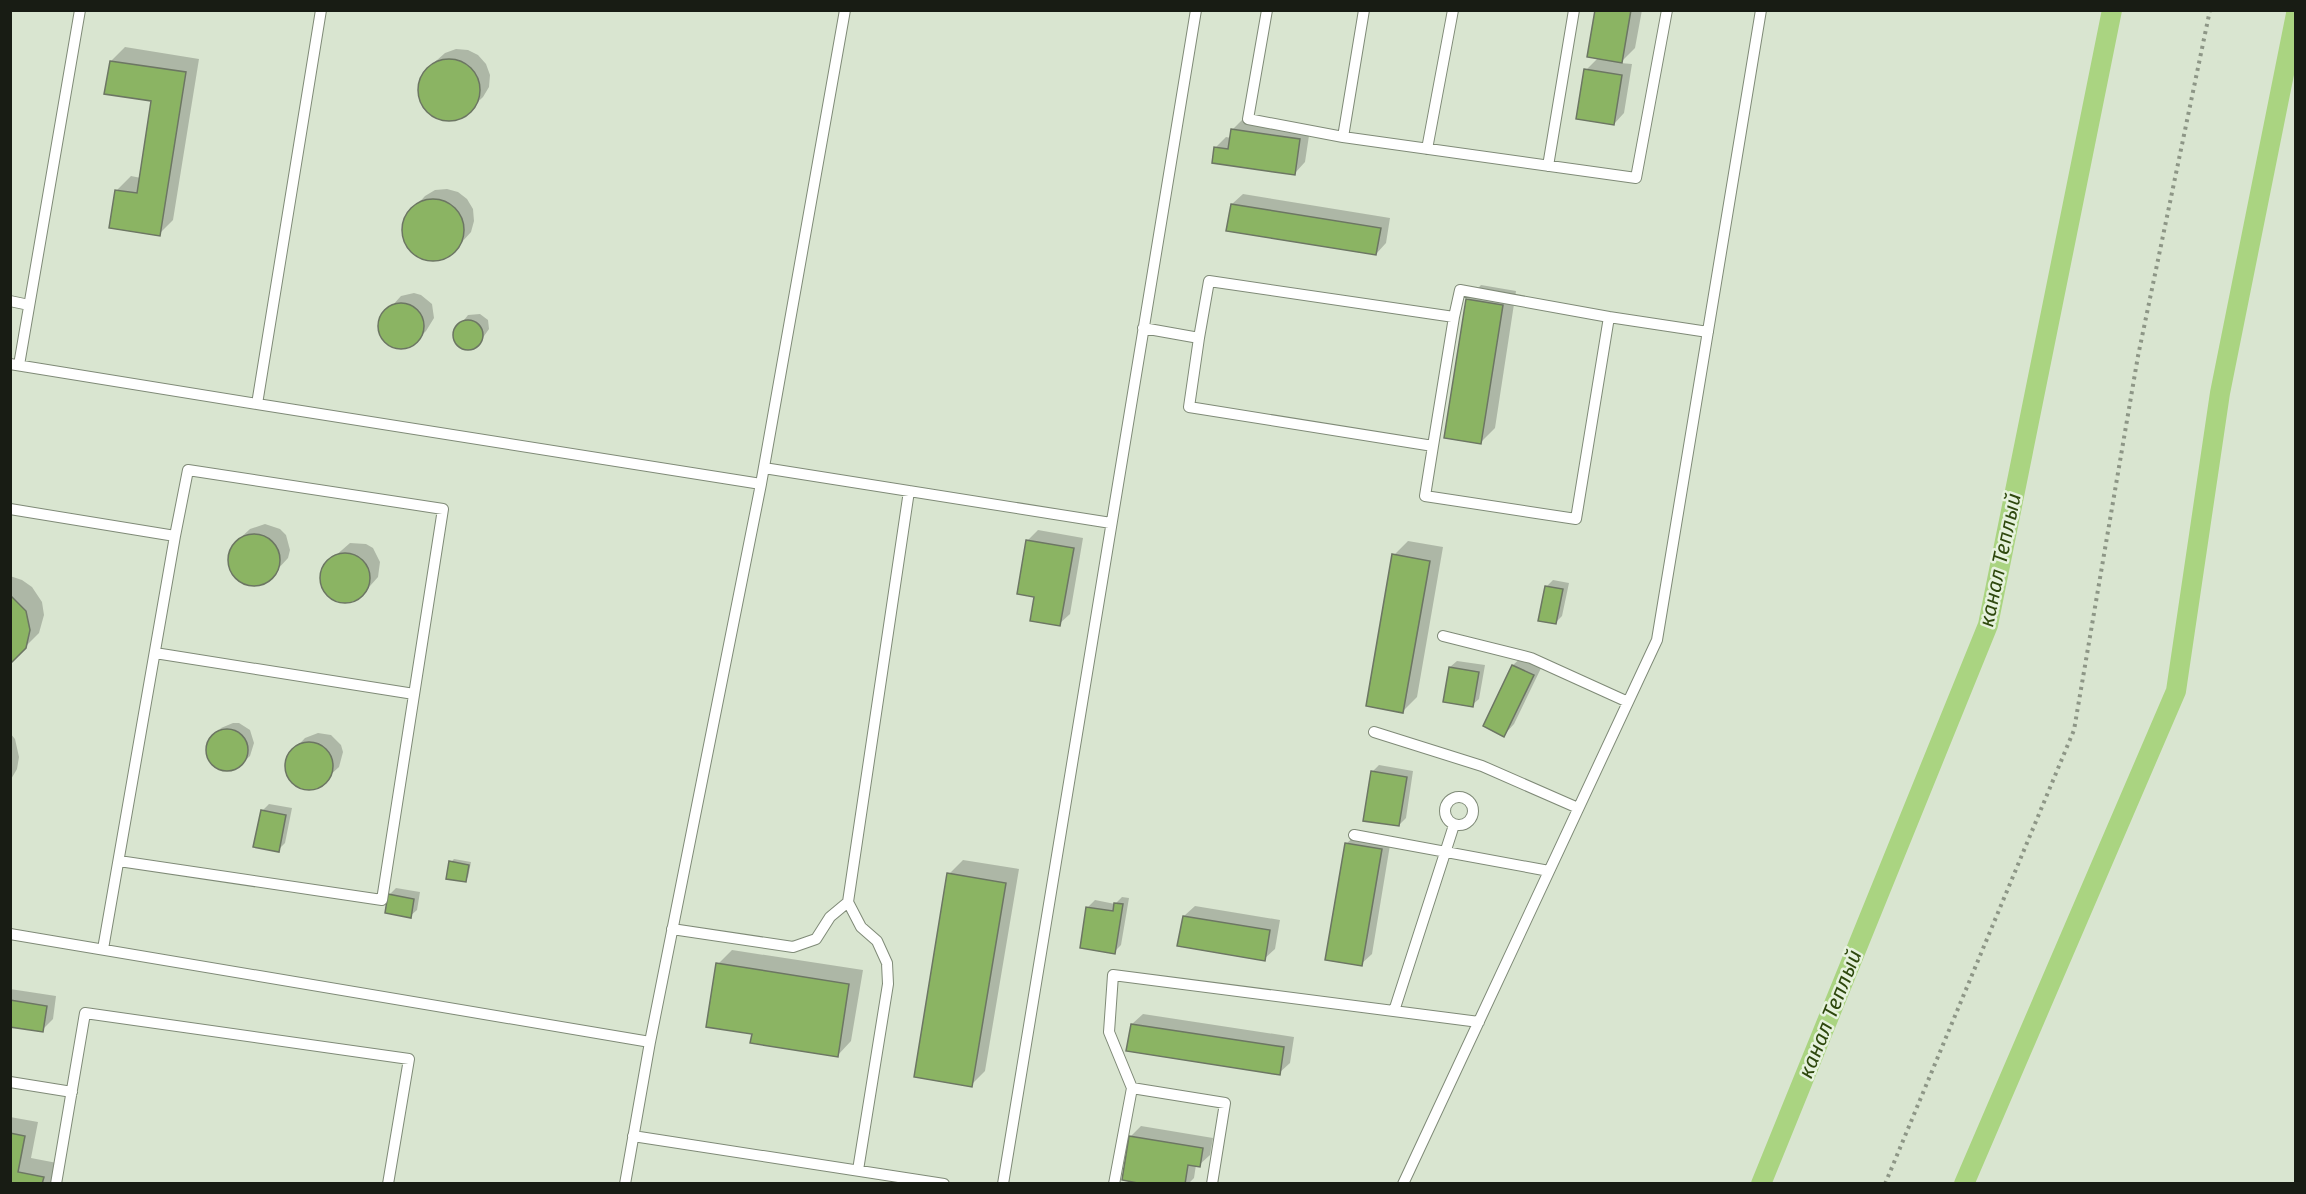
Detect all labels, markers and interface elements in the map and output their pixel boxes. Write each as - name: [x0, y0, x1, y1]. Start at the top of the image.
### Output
- water label: канал Теплый: [1973, 491, 2027, 629]
- water label: канал Теплый: [1792, 946, 1868, 1082]

